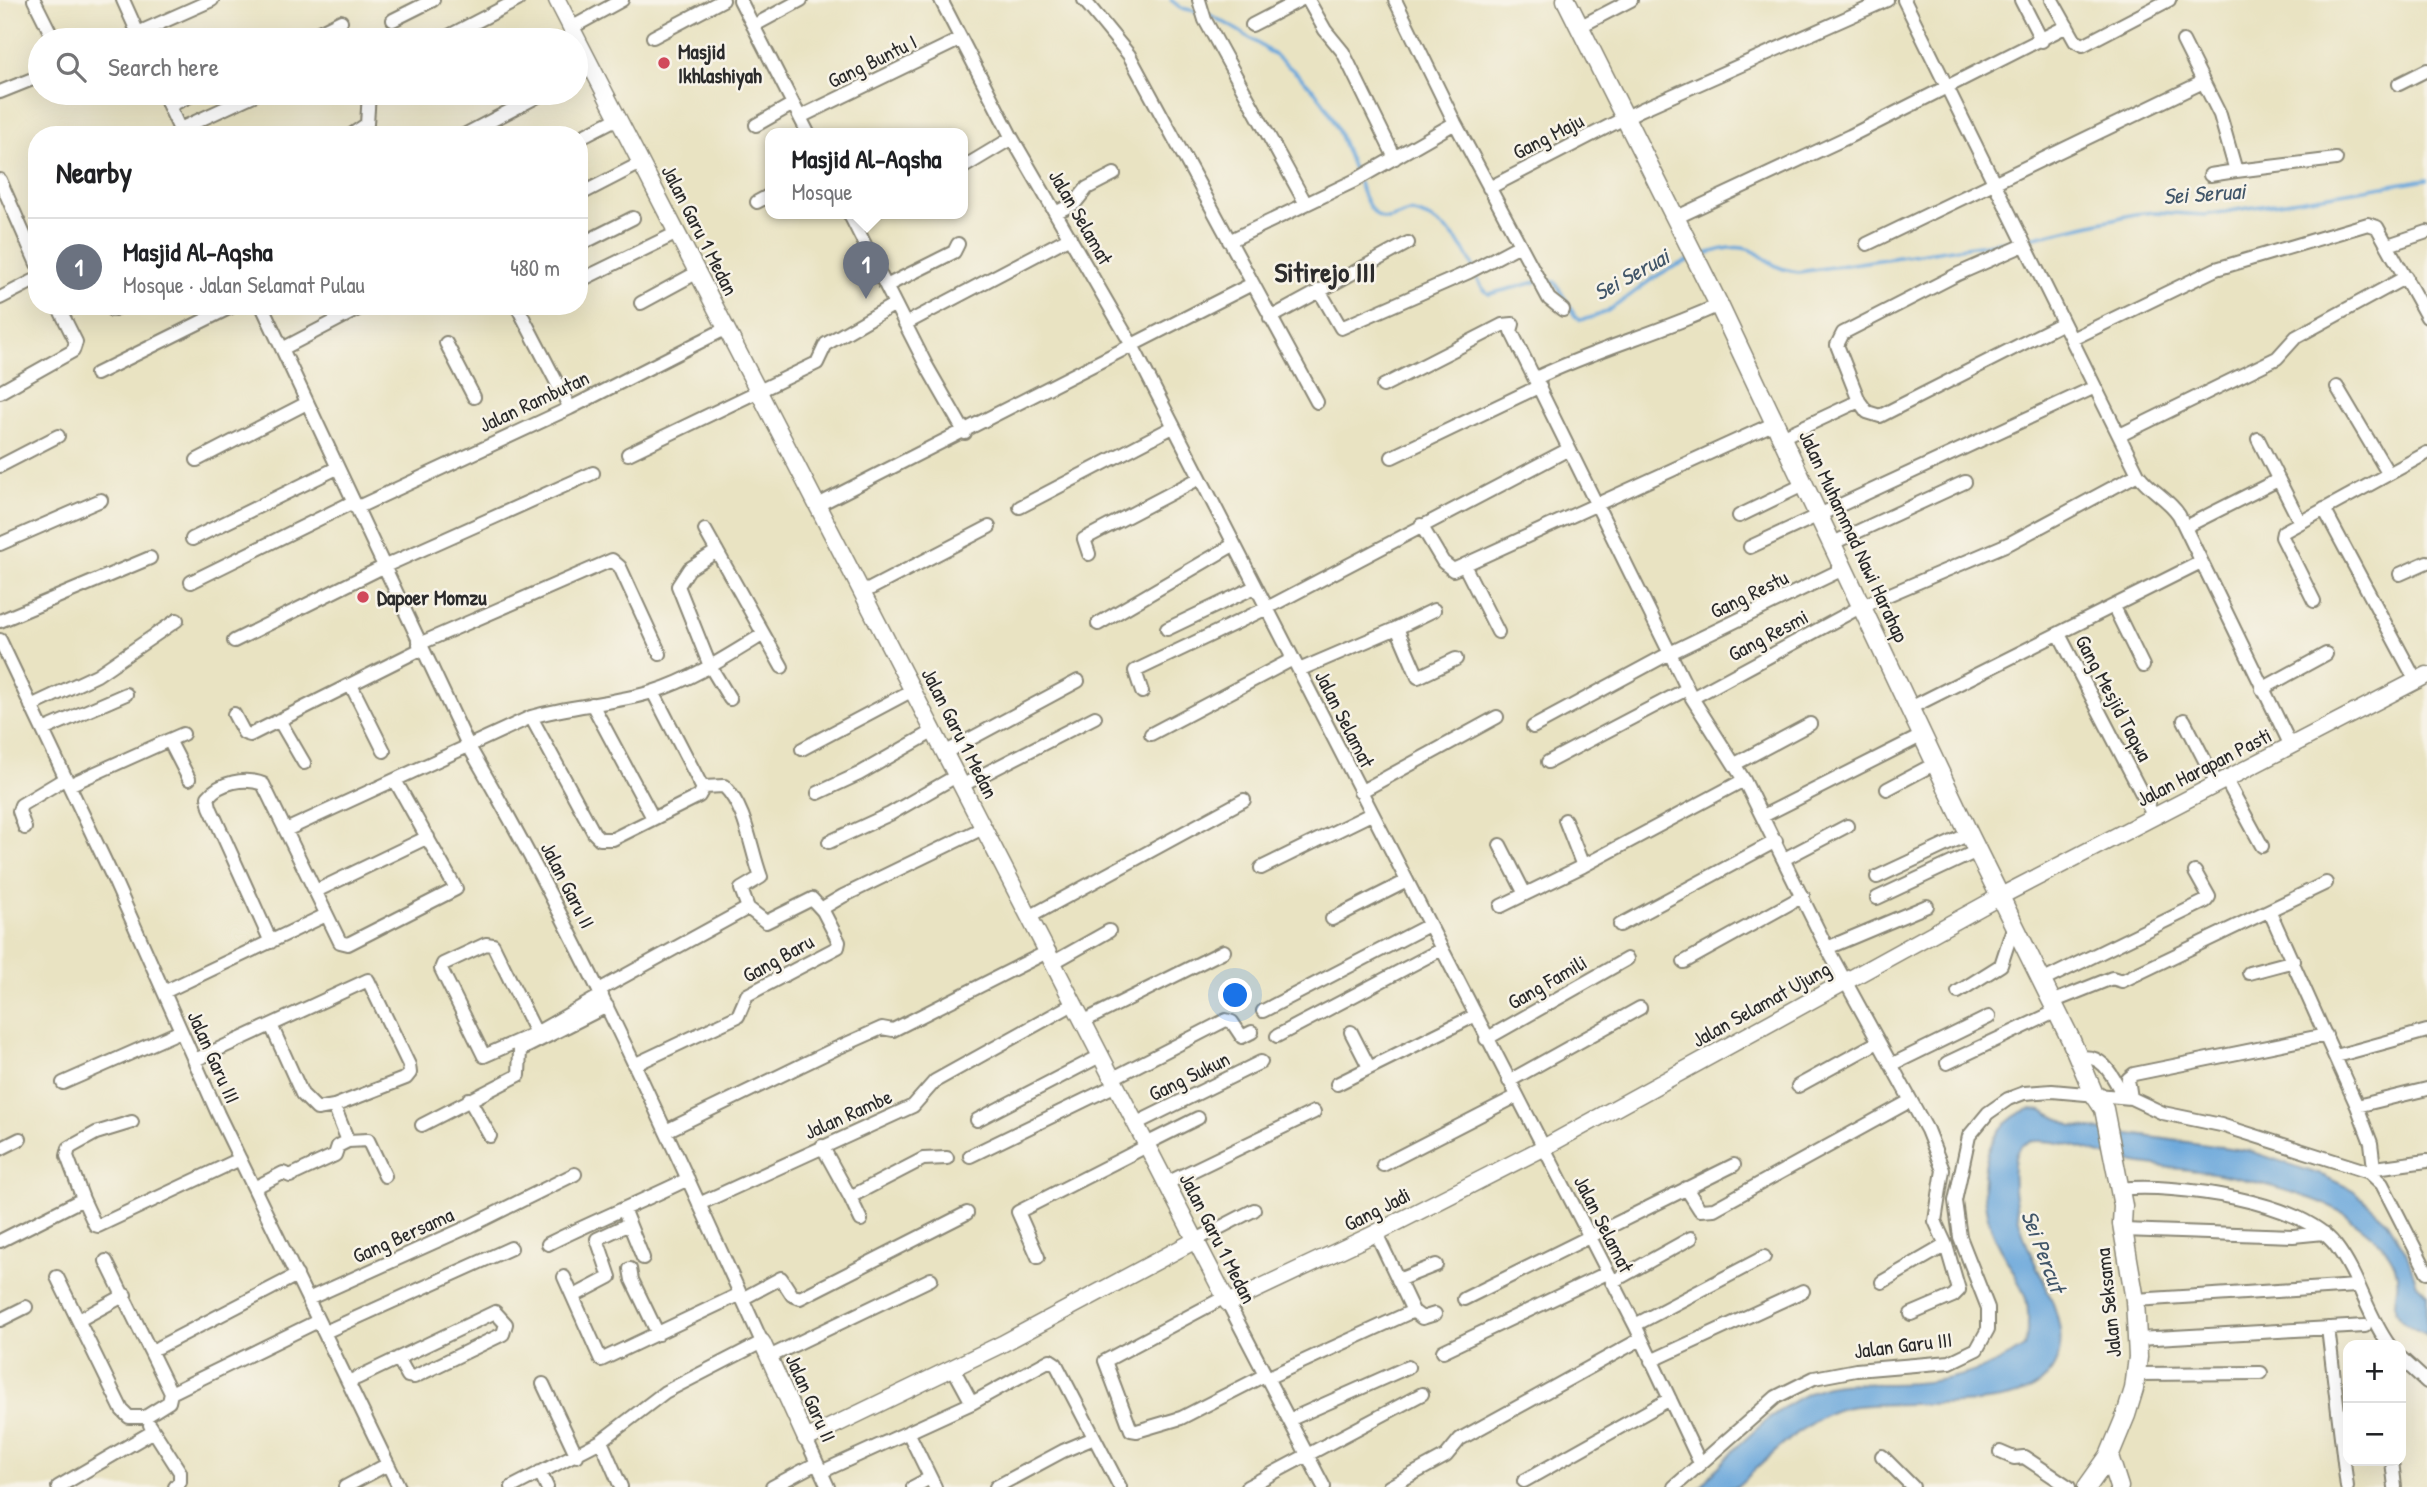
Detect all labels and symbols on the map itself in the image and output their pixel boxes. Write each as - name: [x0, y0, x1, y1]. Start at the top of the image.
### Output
- street label: Gang Buntu I: [823, 27, 921, 95]
- place label: Masjid Ikhlashiyah: [678, 37, 762, 91]
- marker: Masjid Ikhlashiyah: [656, 55, 672, 71]
- street label: Gang Maju: [1508, 106, 1589, 166]
- street label: Jalan Garu 1 Medan: [655, 160, 745, 300]
- street label: Jalan Selamat: [1042, 164, 1120, 271]
- water label: Sei Seruai: [2162, 175, 2248, 211]
- water label: Sei Seruai: [1588, 240, 1676, 307]
- pin: 1: [843, 241, 889, 299]
- district label: Sitirejo III: [1275, 253, 1376, 291]
- street label: Jalan Rambutan: [474, 363, 594, 439]
- street label: Jalan Muhammad Nawi Harahap: [1792, 425, 1916, 647]
- street label: Gang Restu: [1705, 562, 1793, 625]
- place label: Dapoer Momzu: [377, 583, 487, 613]
- marker: Dapoer Momzu: [355, 589, 371, 605]
- street label: Gang Resmi: [1723, 602, 1813, 668]
- street label: Gang Mesjid Taqwa: [2068, 630, 2160, 766]
- street label: Jalan Garu 1 Medan: [915, 663, 1005, 803]
- street label: Jalan Selamat: [1308, 665, 1382, 773]
- street label: Jalan Harapan Pasti: [2131, 720, 2277, 814]
- street label: Jalan Garu II: [534, 837, 602, 933]
- street label: Gang Baru: [737, 926, 819, 989]
- street label: Gang Famili: [1502, 948, 1592, 1016]
- street label: Jalan Selamat Ujung: [1687, 954, 1835, 1054]
- your location: [1218, 978, 1252, 1012]
- street label: Jalan Garu III: [181, 1006, 247, 1108]
- street label: Gang Sukun: [1144, 1044, 1234, 1108]
- street label: Jalan Rambe: [800, 1082, 896, 1146]
- street label: Jalan Garu 1 Medan: [1173, 1168, 1263, 1308]
- street label: Jalan Selamat: [1567, 1170, 1641, 1278]
- street label: Gang Jadi: [1339, 1180, 1415, 1238]
- street label: Gang Bersama: [348, 1200, 458, 1270]
- water label: Sei Percut: [2014, 1206, 2075, 1299]
- street label: Jalan Seksama: [2088, 1247, 2128, 1359]
- street label: Jalan Garu III: [1852, 1325, 1954, 1365]
- street label: Jalan Garu II: [779, 1349, 843, 1447]

